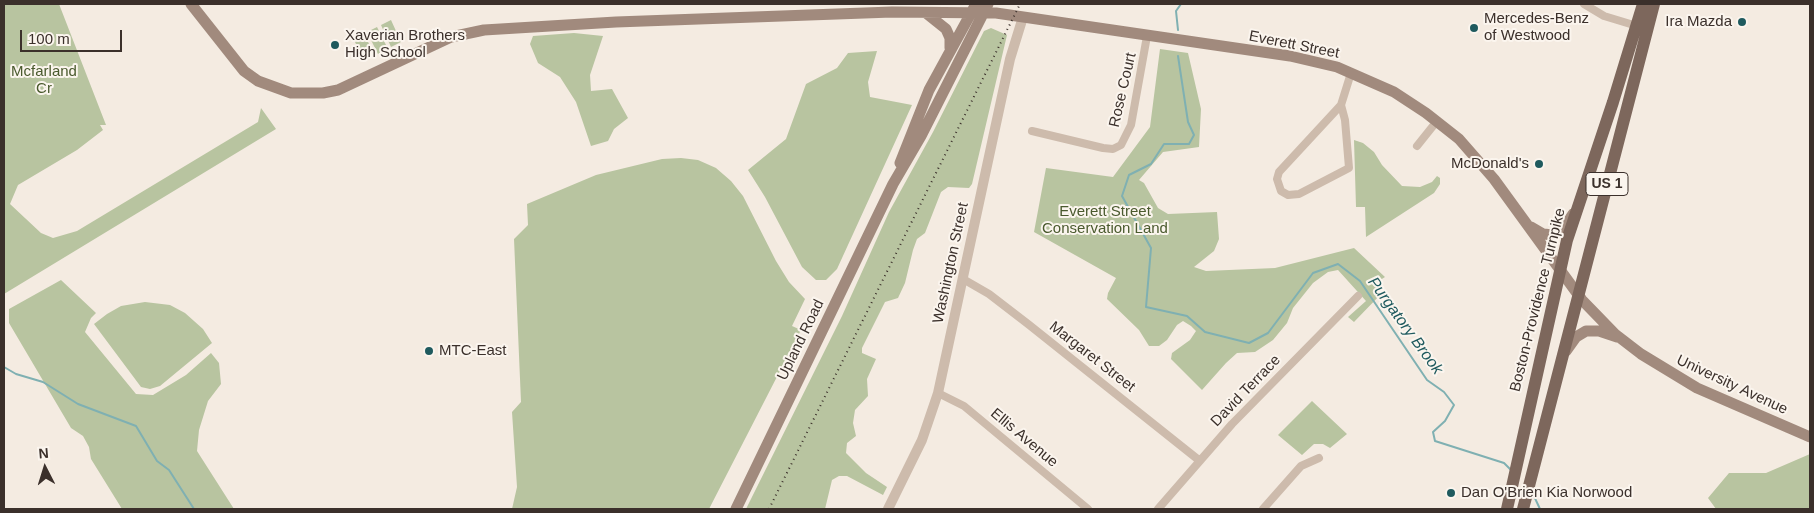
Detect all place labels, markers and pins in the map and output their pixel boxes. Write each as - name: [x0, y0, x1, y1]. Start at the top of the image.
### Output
- place label: Mercedes-Benz of Westwood: [1484, 10, 1589, 45]
- place label: Ira Mazda: [1665, 13, 1732, 31]
- marker: Ira Mazda: [1736, 16, 1748, 28]
- marker: Mercedes-Benz of Westwood: [1468, 22, 1480, 34]
- place label: Xaverian Brothers High School: [345, 27, 465, 62]
- marker: Xaverian Brothers High School: [329, 39, 341, 51]
- place label: McDonald's: [1451, 155, 1529, 173]
- marker: McDonald's: [1533, 158, 1545, 170]
- place label: MTC-East: [439, 342, 506, 360]
- marker: MTC-East: [423, 345, 435, 357]
- place label: Dan O'Brien Kia Norwood: [1461, 484, 1632, 502]
- marker: Dan O'Brien Kia Norwood: [1445, 487, 1457, 499]

